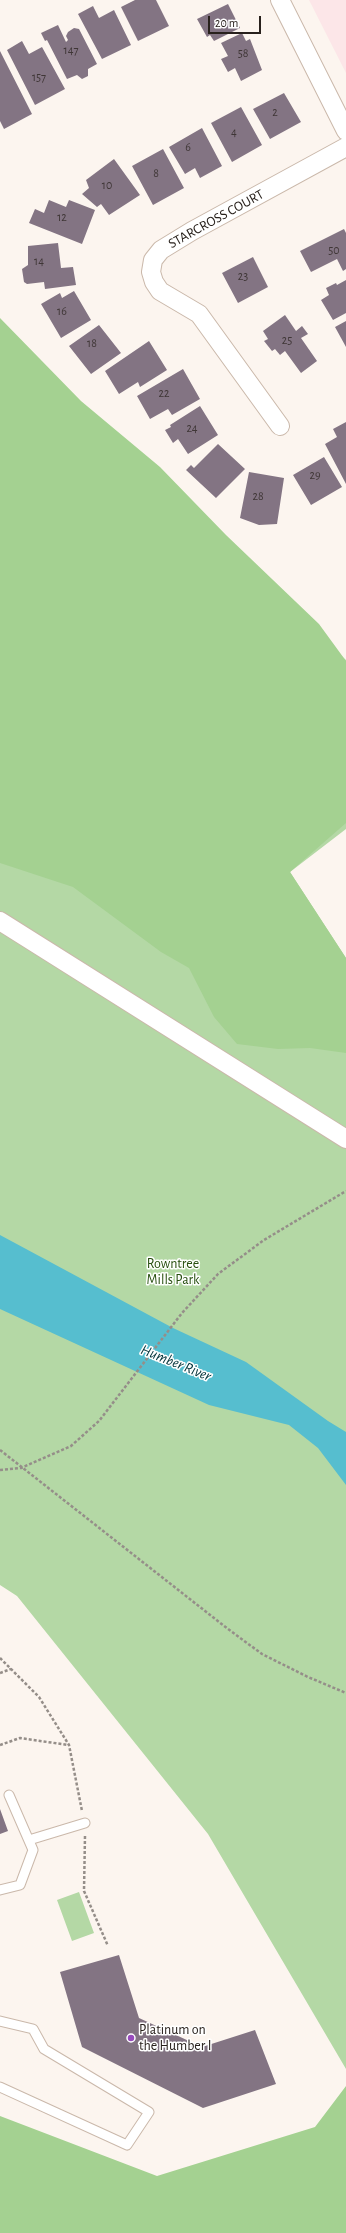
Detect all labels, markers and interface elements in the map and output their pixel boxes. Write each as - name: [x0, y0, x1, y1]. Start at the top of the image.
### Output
- scale bar: [210, 8, 263, 34]
- text: 20 m: [215, 17, 238, 29]
- house number: 147: [64, 43, 78, 57]
- house number: 58: [238, 46, 248, 60]
- house number: 157: [32, 70, 46, 84]
- house number: 2: [272, 105, 278, 119]
- house number: 4: [231, 125, 237, 139]
- house number: 6: [185, 140, 191, 154]
- house number: 8: [153, 166, 159, 180]
- house number: 10: [102, 178, 112, 192]
- street label: STARCROSS COURT: [165, 186, 267, 252]
- house number: 12: [57, 210, 67, 224]
- house number: 50: [328, 243, 340, 257]
- house number: 14: [34, 254, 44, 268]
- house number: 23: [238, 269, 248, 283]
- house number: 16: [57, 304, 67, 318]
- house number: 25: [282, 333, 292, 347]
- house number: 18: [87, 336, 97, 350]
- house number: 22: [159, 386, 169, 400]
- house number: 24: [186, 421, 198, 435]
- house number: 29: [309, 468, 321, 482]
- house number: 28: [252, 489, 264, 503]
- park label: Rowntree Mills Park: [146, 1256, 200, 1288]
- water label: Humber River: [138, 1341, 214, 1385]
- place label: Platinum on the Humber I: [139, 2022, 211, 2054]
- marker: Platinum on the Humber I: [126, 2033, 136, 2043]

